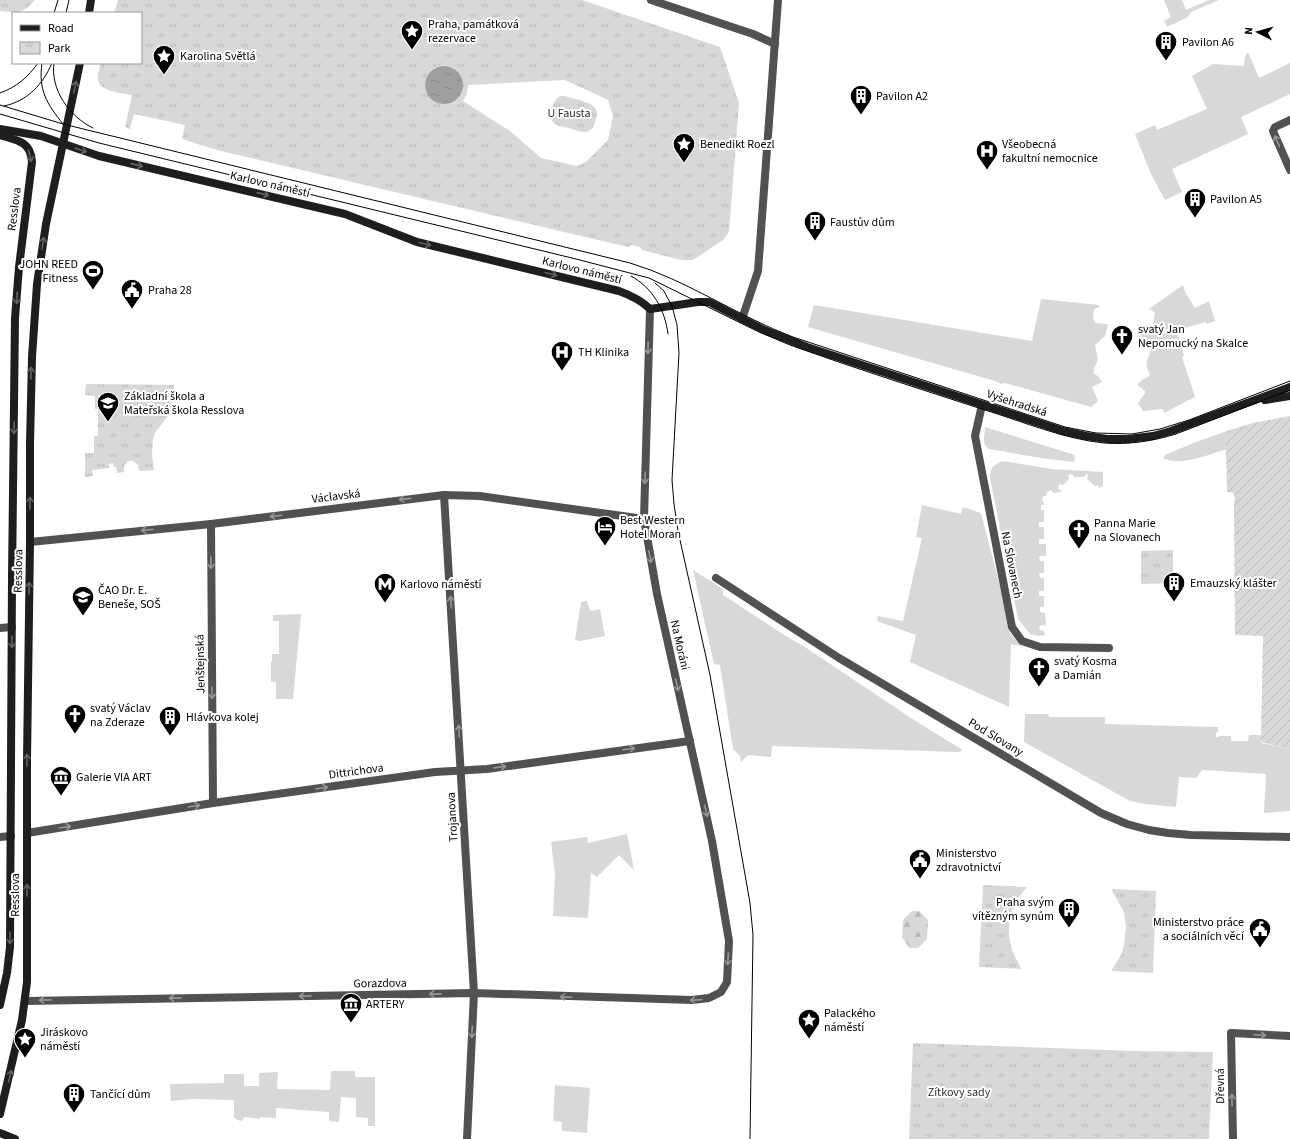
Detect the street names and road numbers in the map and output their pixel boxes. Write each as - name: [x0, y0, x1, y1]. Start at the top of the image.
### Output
- street label: Karlovo náměstí: [228, 167, 313, 202]
- street label: Resslova: [3, 186, 26, 232]
- street label: Karlovo náměstí: [540, 252, 624, 289]
- street label: Vyšehradská: [984, 386, 1049, 421]
- street label: Václavská: [311, 485, 361, 508]
- street label: Na Slovanech: [997, 530, 1026, 600]
- street label: Resslova: [10, 549, 27, 593]
- street label: Na Moráni: [666, 618, 694, 672]
- street label: Jenštejnská: [191, 634, 210, 694]
- street label: Pod Slovany: [965, 714, 1027, 761]
- street label: Dittrichova: [328, 759, 385, 784]
- street label: Trojanova: [443, 792, 462, 842]
- street label: Resslova: [7, 873, 24, 917]
- street label: Gorazdova: [353, 975, 407, 992]
- street label: Dřevná: [1212, 1068, 1229, 1104]

